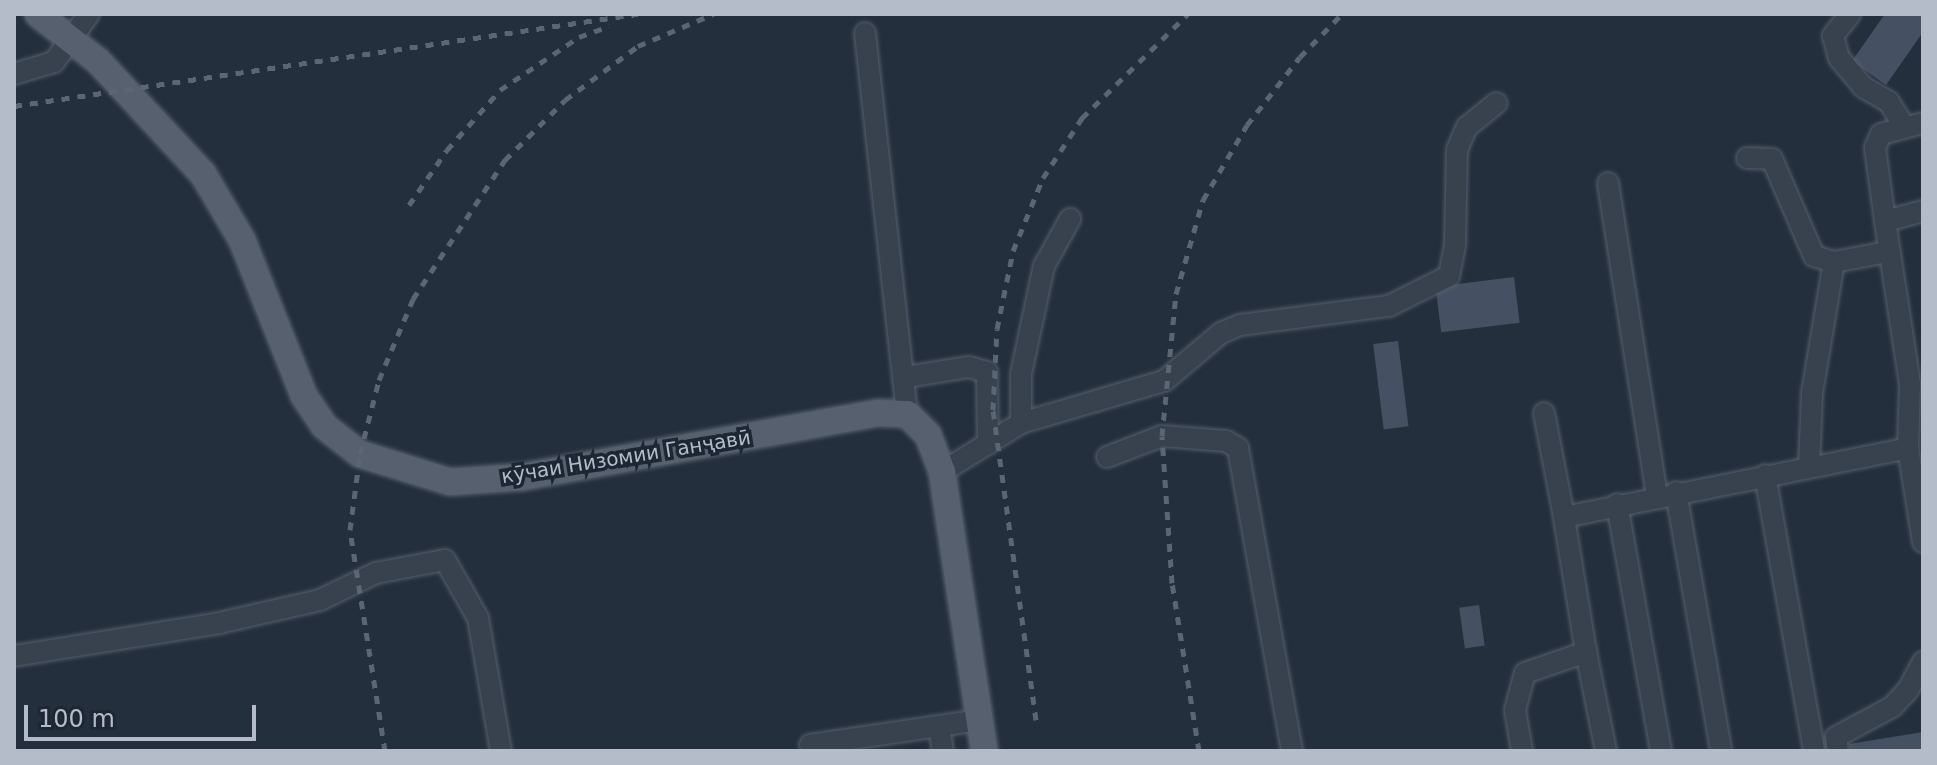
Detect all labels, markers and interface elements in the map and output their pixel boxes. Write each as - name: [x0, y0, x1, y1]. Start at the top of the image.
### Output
- street label: кӯчаи Низомии Ганҷавӣ: [500, 425, 752, 489]
- scale bar: [28, 689, 260, 739]
- text: 100 m: [38, 705, 115, 733]

